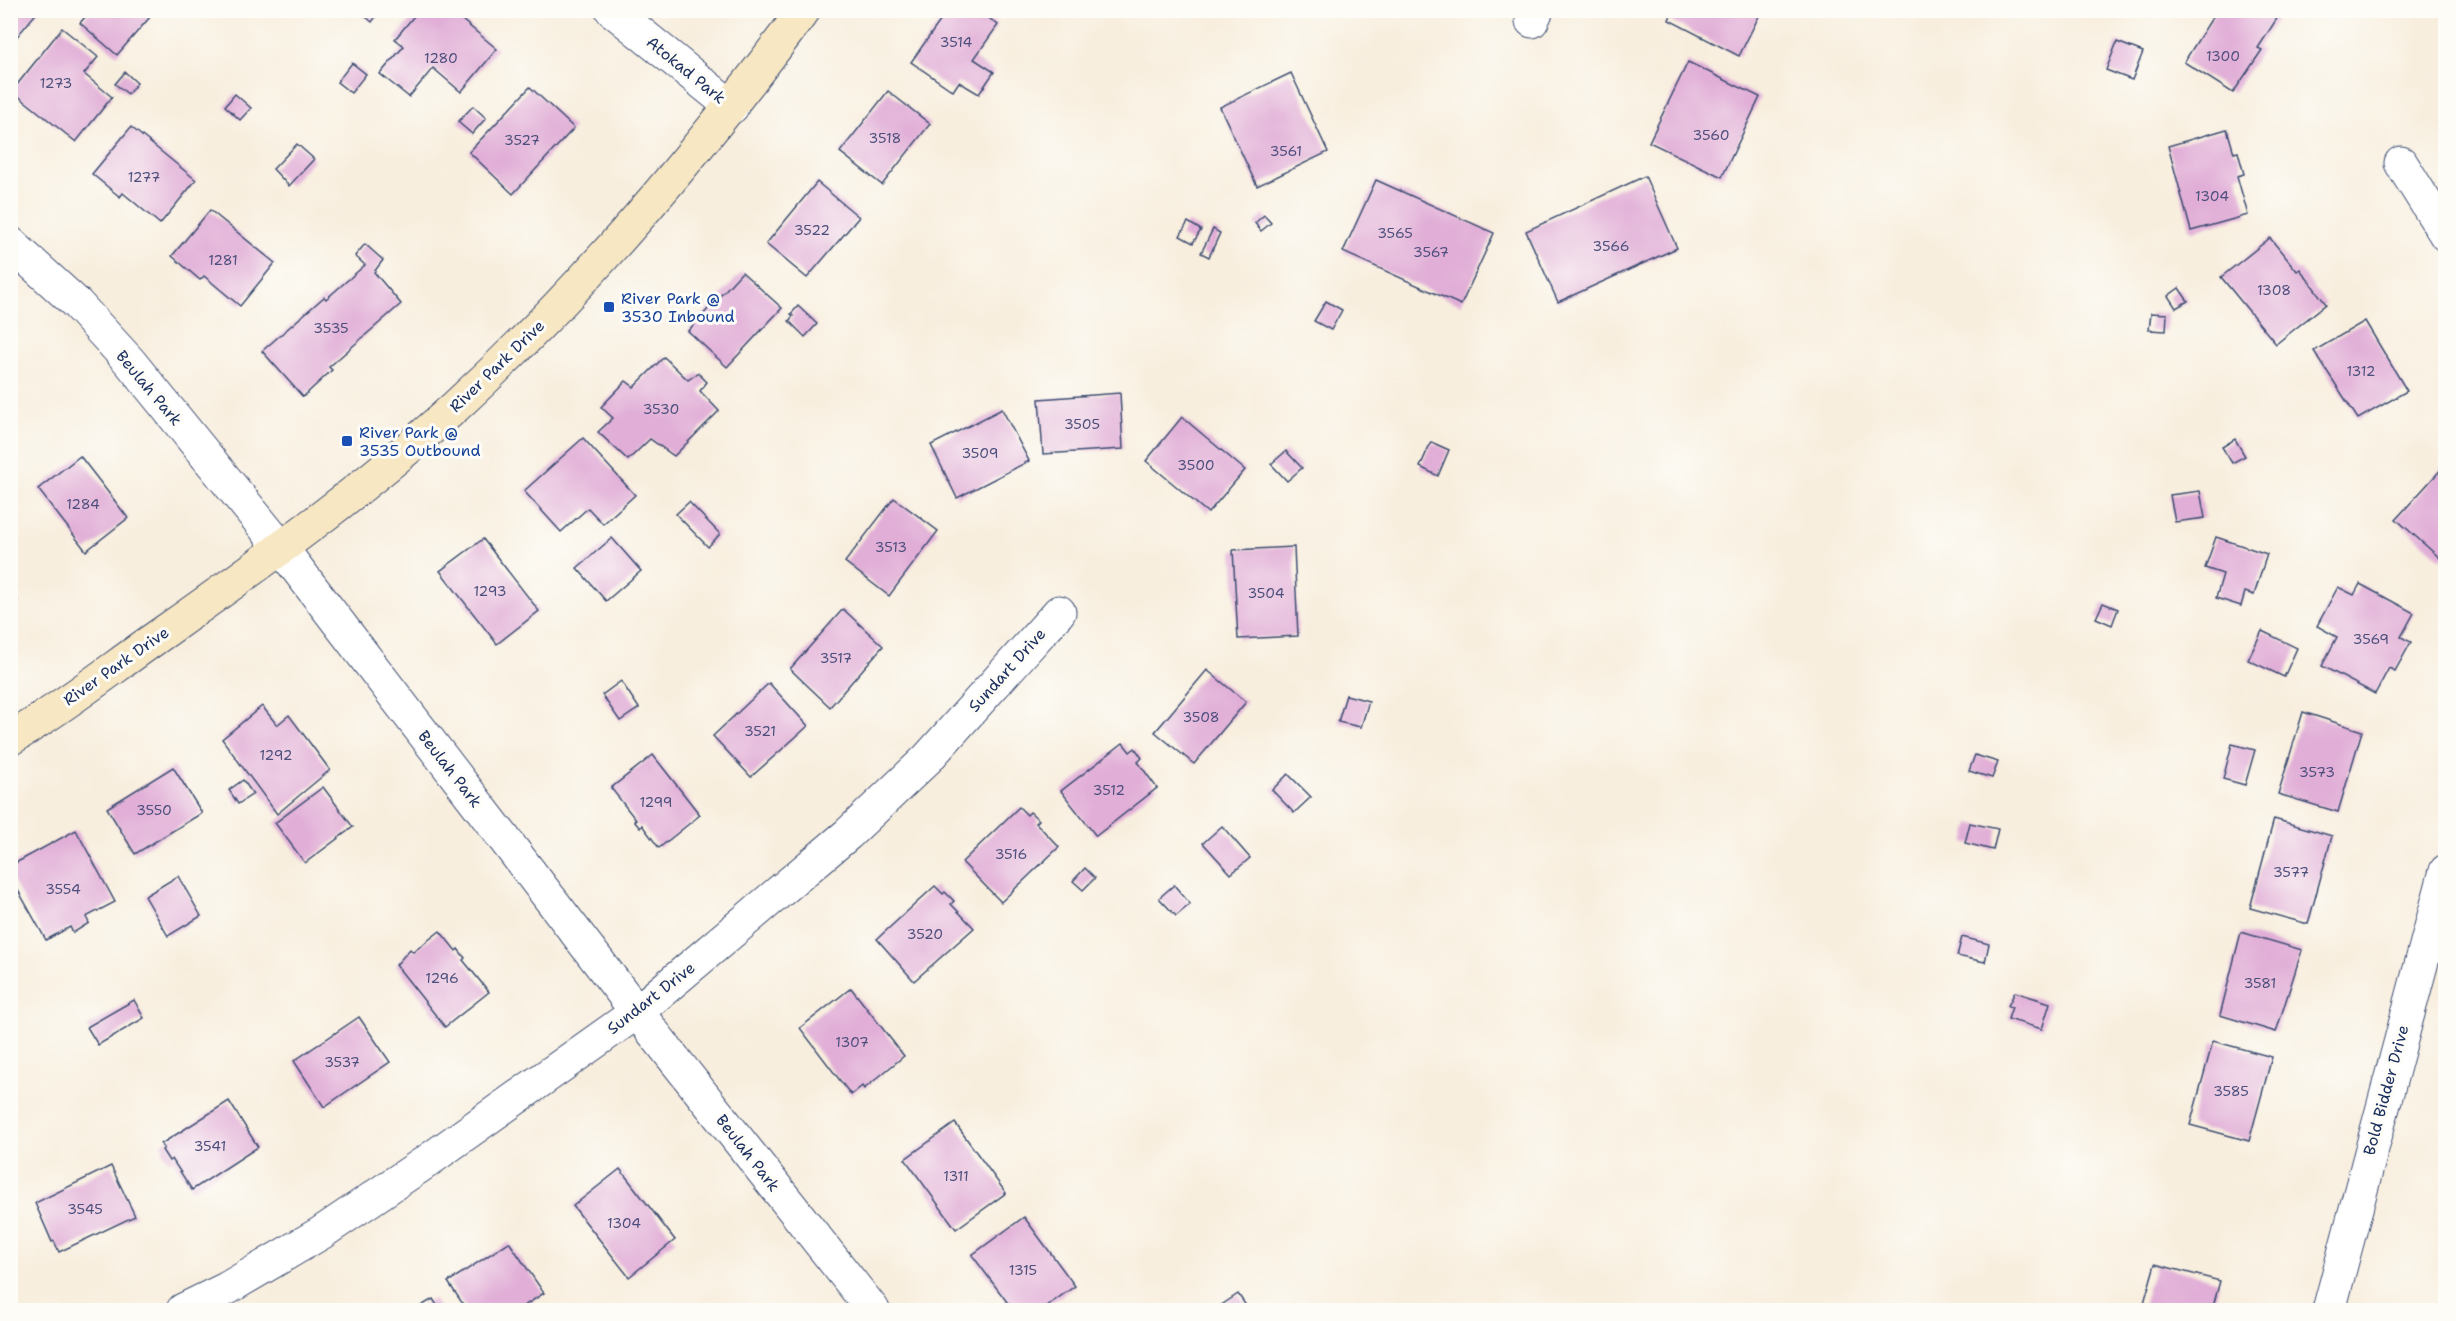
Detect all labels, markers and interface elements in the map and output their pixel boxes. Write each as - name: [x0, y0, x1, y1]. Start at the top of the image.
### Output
- street label: Atokad Park: [642, 32, 730, 108]
- house number: 3514: [940, 33, 972, 51]
- house number: 1300: [2206, 47, 2240, 65]
- house number: 1280: [424, 49, 458, 67]
- house number: 1273: [40, 74, 72, 92]
- house number: 3560: [1693, 126, 1729, 144]
- house number: 3518: [869, 129, 901, 147]
- house number: 3527: [504, 131, 540, 149]
- house number: 3561: [1270, 142, 1302, 160]
- house number: 1277: [128, 168, 160, 186]
- house number: 1304: [2195, 187, 2229, 205]
- house number: 3522: [794, 221, 830, 239]
- house number: 3565: [1377, 224, 1413, 242]
- house number: 3566: [1593, 237, 1629, 255]
- house number: 3567: [1413, 243, 1449, 261]
- house number: 1281: [208, 251, 238, 269]
- house number: 1308: [2257, 281, 2291, 299]
- place label: River Park @ 3530 Inbound: [621, 288, 735, 327]
- marker: River Park @ 3530 Inbound: [602, 300, 616, 314]
- street label: River Park Drive: [445, 315, 549, 417]
- house number: 3535: [313, 319, 349, 337]
- street label: Beulah Park: [111, 346, 187, 430]
- house number: 1312: [2346, 362, 2376, 380]
- house number: 3530: [643, 400, 679, 418]
- house number: 3505: [1064, 415, 1100, 433]
- place label: River Park @ 3535 Outbound: [359, 422, 481, 461]
- marker: River Park @ 3535 Outbound: [340, 434, 354, 448]
- house number: 3509: [961, 444, 999, 462]
- house number: 3500: [1177, 456, 1215, 474]
- house number: 1284: [66, 495, 100, 513]
- house number: 3513: [875, 538, 907, 556]
- house number: 1293: [473, 582, 507, 600]
- house number: 3504: [1247, 584, 1285, 602]
- street label: River Park Drive: [59, 622, 173, 710]
- street label: Sundart Drive: [964, 624, 1050, 716]
- house number: 3569: [2353, 630, 2389, 648]
- house number: 3517: [820, 649, 852, 667]
- house number: 3508: [1182, 708, 1220, 726]
- house number: 3521: [744, 722, 776, 740]
- street label: Beulah Park: [413, 726, 487, 812]
- house number: 1292: [259, 746, 293, 764]
- house number: 3573: [2299, 763, 2335, 781]
- house number: 3512: [1093, 781, 1125, 799]
- house number: 1299: [639, 793, 673, 811]
- house number: 3550: [136, 801, 172, 819]
- house number: 3516: [995, 845, 1027, 863]
- house number: 3577: [2273, 863, 2309, 881]
- house number: 3554: [45, 880, 81, 898]
- house number: 3520: [907, 925, 943, 943]
- street label: Sundart Drive: [603, 957, 699, 1039]
- house number: 1296: [425, 969, 459, 987]
- house number: 3581: [2244, 974, 2276, 992]
- street label: Bold Bidder Drive: [2359, 1023, 2413, 1157]
- house number: 1307: [835, 1033, 869, 1051]
- house number: 3537: [324, 1053, 360, 1071]
- house number: 3585: [2213, 1082, 2249, 1100]
- street label: Beulah Park: [711, 1110, 785, 1196]
- house number: 3541: [194, 1137, 226, 1155]
- house number: 1311: [943, 1167, 969, 1185]
- house number: 3545: [67, 1200, 103, 1218]
- house number: 1304: [607, 1214, 641, 1232]
- house number: 1315: [1009, 1261, 1037, 1279]

